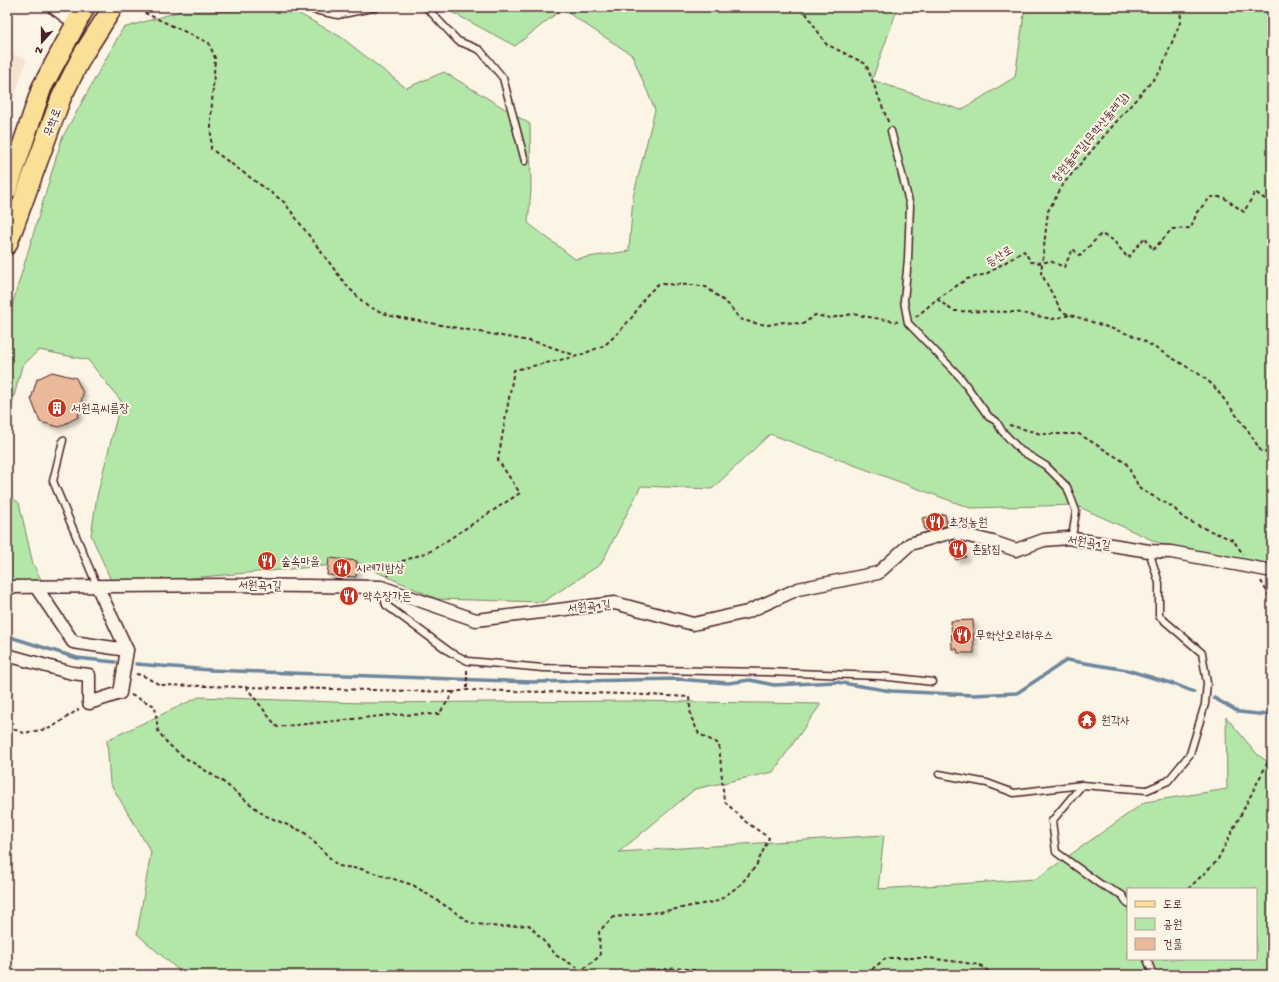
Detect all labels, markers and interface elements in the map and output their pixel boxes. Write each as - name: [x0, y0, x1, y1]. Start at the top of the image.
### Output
- north arrow: [22, 22, 62, 62]
- text: N: [34, 43, 45, 56]
- street label: 창원둘레길(무학산둘레길): [1050, 90, 1133, 186]
- street label: 무학로: [42, 107, 65, 139]
- street label: 등산로: [984, 244, 1016, 271]
- building icon: 서원곡씨름장: [46, 397, 68, 419]
- place label: 서원곡씨름장: [71, 403, 129, 417]
- restaurant icon: 초정농원: [924, 511, 946, 533]
- place label: 초정농원: [949, 517, 988, 531]
- street label: 서원곡1길: [1066, 534, 1112, 554]
- restaurant icon: 촌닭집: [947, 538, 969, 560]
- place label: 촌닭집: [972, 543, 1001, 558]
- restaurant icon: 숲속마을: [256, 550, 278, 572]
- place label: 숲속마을: [281, 555, 320, 570]
- restaurant icon: 시레기밥상: [331, 557, 353, 579]
- place label: 시레기밥상: [356, 563, 405, 577]
- street label: 서원곡1길: [238, 580, 282, 594]
- restaurant icon: 약수장가든: [338, 585, 360, 607]
- place label: 약수장가든: [363, 590, 411, 605]
- street label: 서원곡1길: [567, 599, 612, 617]
- restaurant icon: 무학산오리하우스: [951, 624, 973, 646]
- place label: 무학산오리하우스: [976, 630, 1053, 644]
- temple icon: 원각사: [1076, 709, 1098, 731]
- place label: 원각사: [1101, 715, 1130, 729]
- legend: [1127, 888, 1257, 960]
- text: 도로: [1163, 899, 1182, 913]
- text: 공원: [1163, 919, 1182, 933]
- text: 건물: [1163, 939, 1183, 953]

